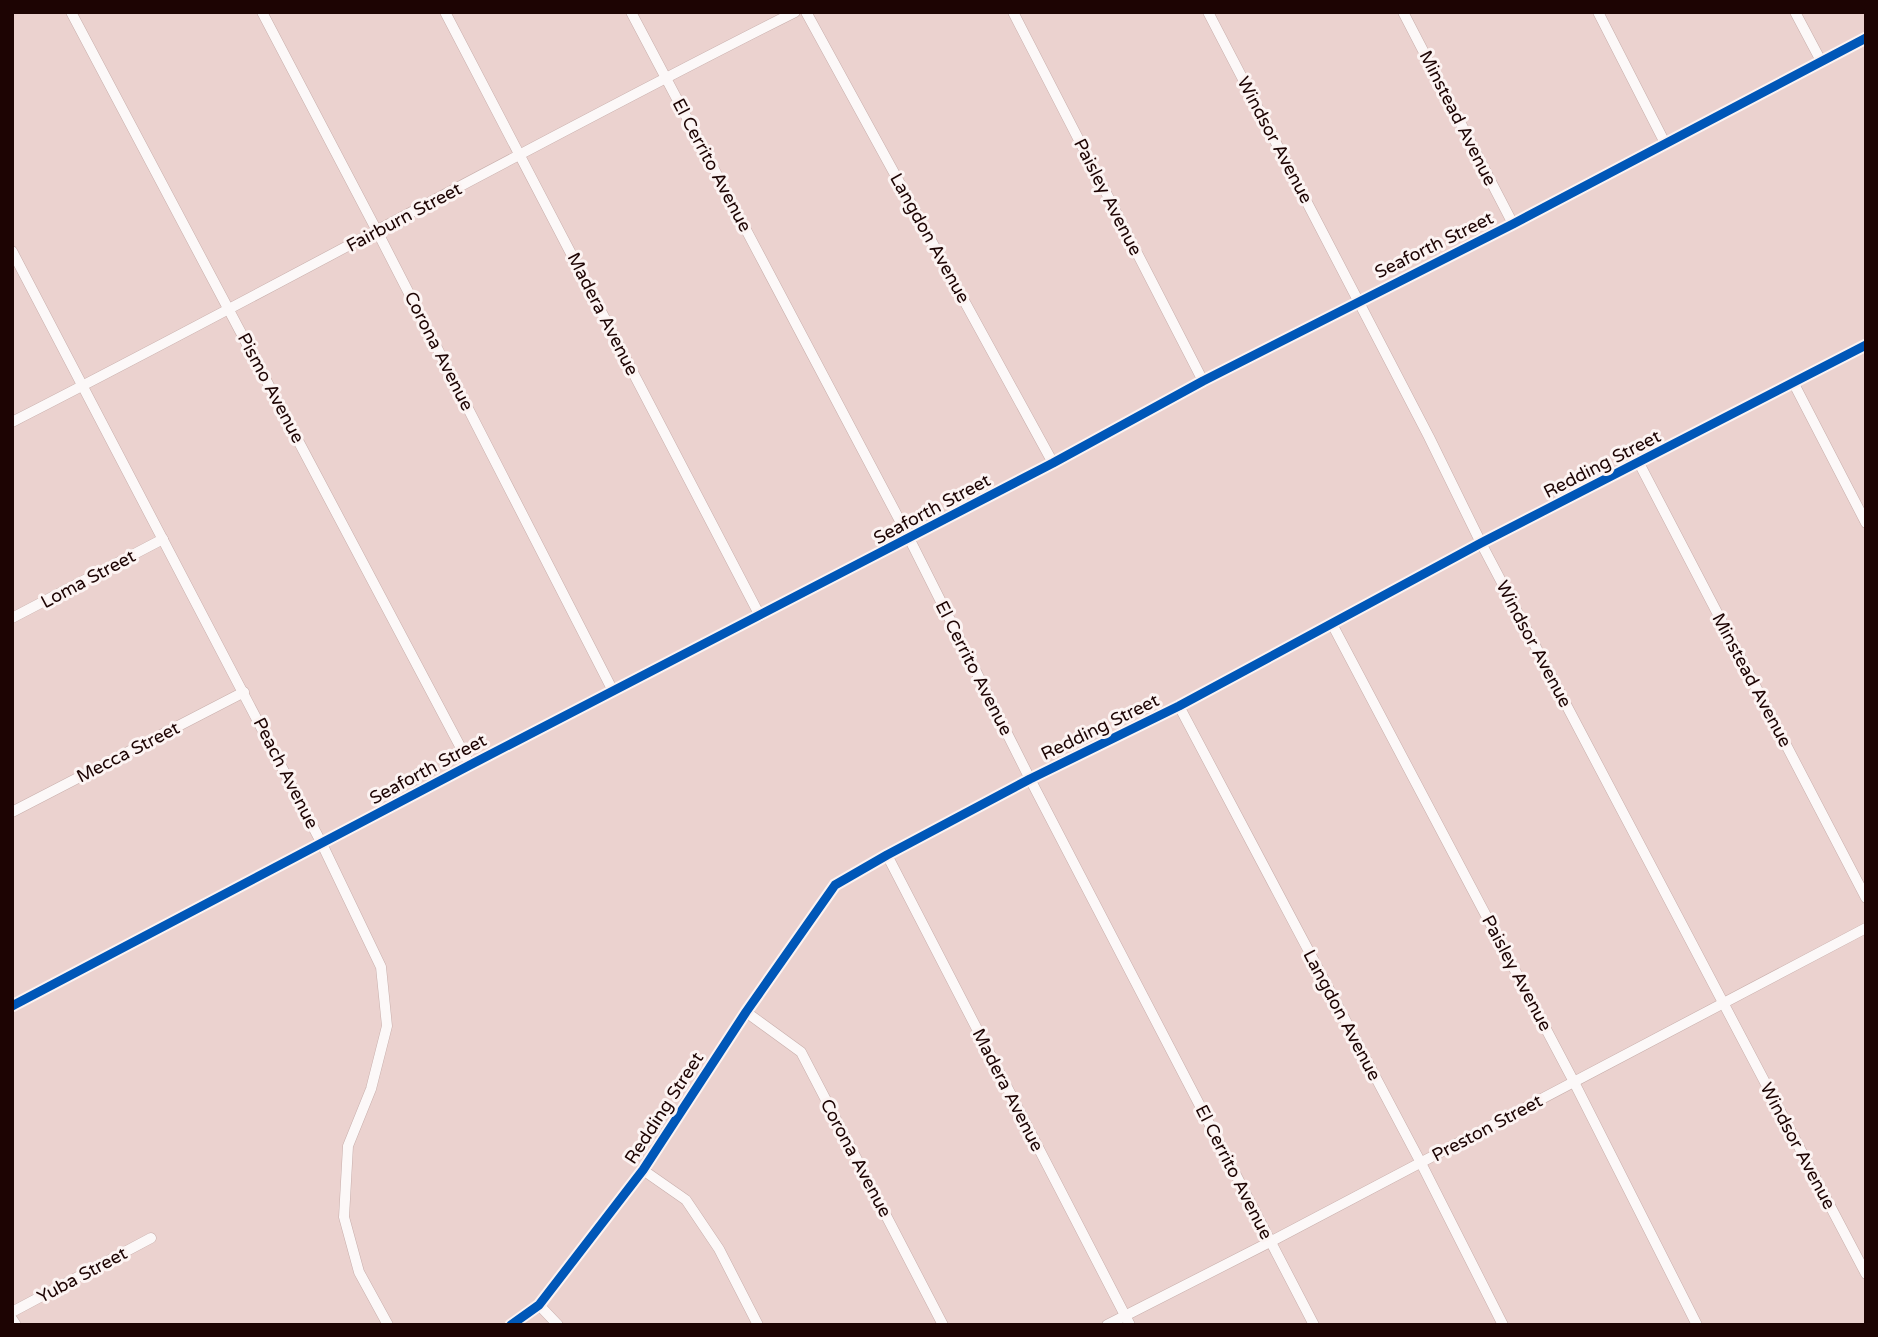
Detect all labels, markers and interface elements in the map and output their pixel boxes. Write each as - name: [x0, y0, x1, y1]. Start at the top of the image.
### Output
- street label: Minstead Avenue: [1414, 47, 1502, 189]
- street label: Windsor Avenue: [1232, 73, 1318, 207]
- street label: El Cerrito Avenue: [668, 94, 756, 236]
- street label: Paisley Avenue: [1069, 135, 1147, 259]
- street label: Langdon Avenue: [885, 169, 975, 307]
- street label: Fairburn Street: [343, 177, 465, 257]
- street label: Seaforth Street: [1371, 207, 1497, 283]
- street label: Madera Avenue: [563, 249, 643, 379]
- street label: Corona Avenue: [399, 288, 479, 414]
- street label: Pismo Avenue: [233, 329, 309, 447]
- street label: Redding Street: [1540, 425, 1664, 503]
- street label: Seaforth Street: [870, 469, 994, 549]
- street label: Loma Street: [37, 545, 139, 613]
- street label: Windsor Avenue: [1491, 577, 1577, 711]
- street label: El Cerrito Avenue: [931, 597, 1017, 739]
- street label: Minstead Avenue: [1707, 609, 1797, 751]
- street label: Redding Street: [1037, 689, 1163, 765]
- street label: Peach Avenue: [249, 714, 323, 832]
- street label: Mecca Street: [73, 717, 183, 787]
- street label: Seaforth Street: [366, 729, 490, 809]
- street label: Paisley Avenue: [1477, 911, 1557, 1035]
- street label: Langdon Avenue: [1298, 946, 1386, 1084]
- street label: Madera Avenue: [968, 1025, 1048, 1155]
- street label: Redding Street: [620, 1048, 708, 1168]
- street label: Windsor Avenue: [1755, 1079, 1841, 1213]
- street label: Preston Street: [1428, 1090, 1546, 1166]
- street label: Corona Avenue: [816, 1095, 896, 1221]
- street label: El Cerrito Avenue: [1191, 1101, 1277, 1243]
- street label: Yuba Street: [33, 1242, 131, 1308]

